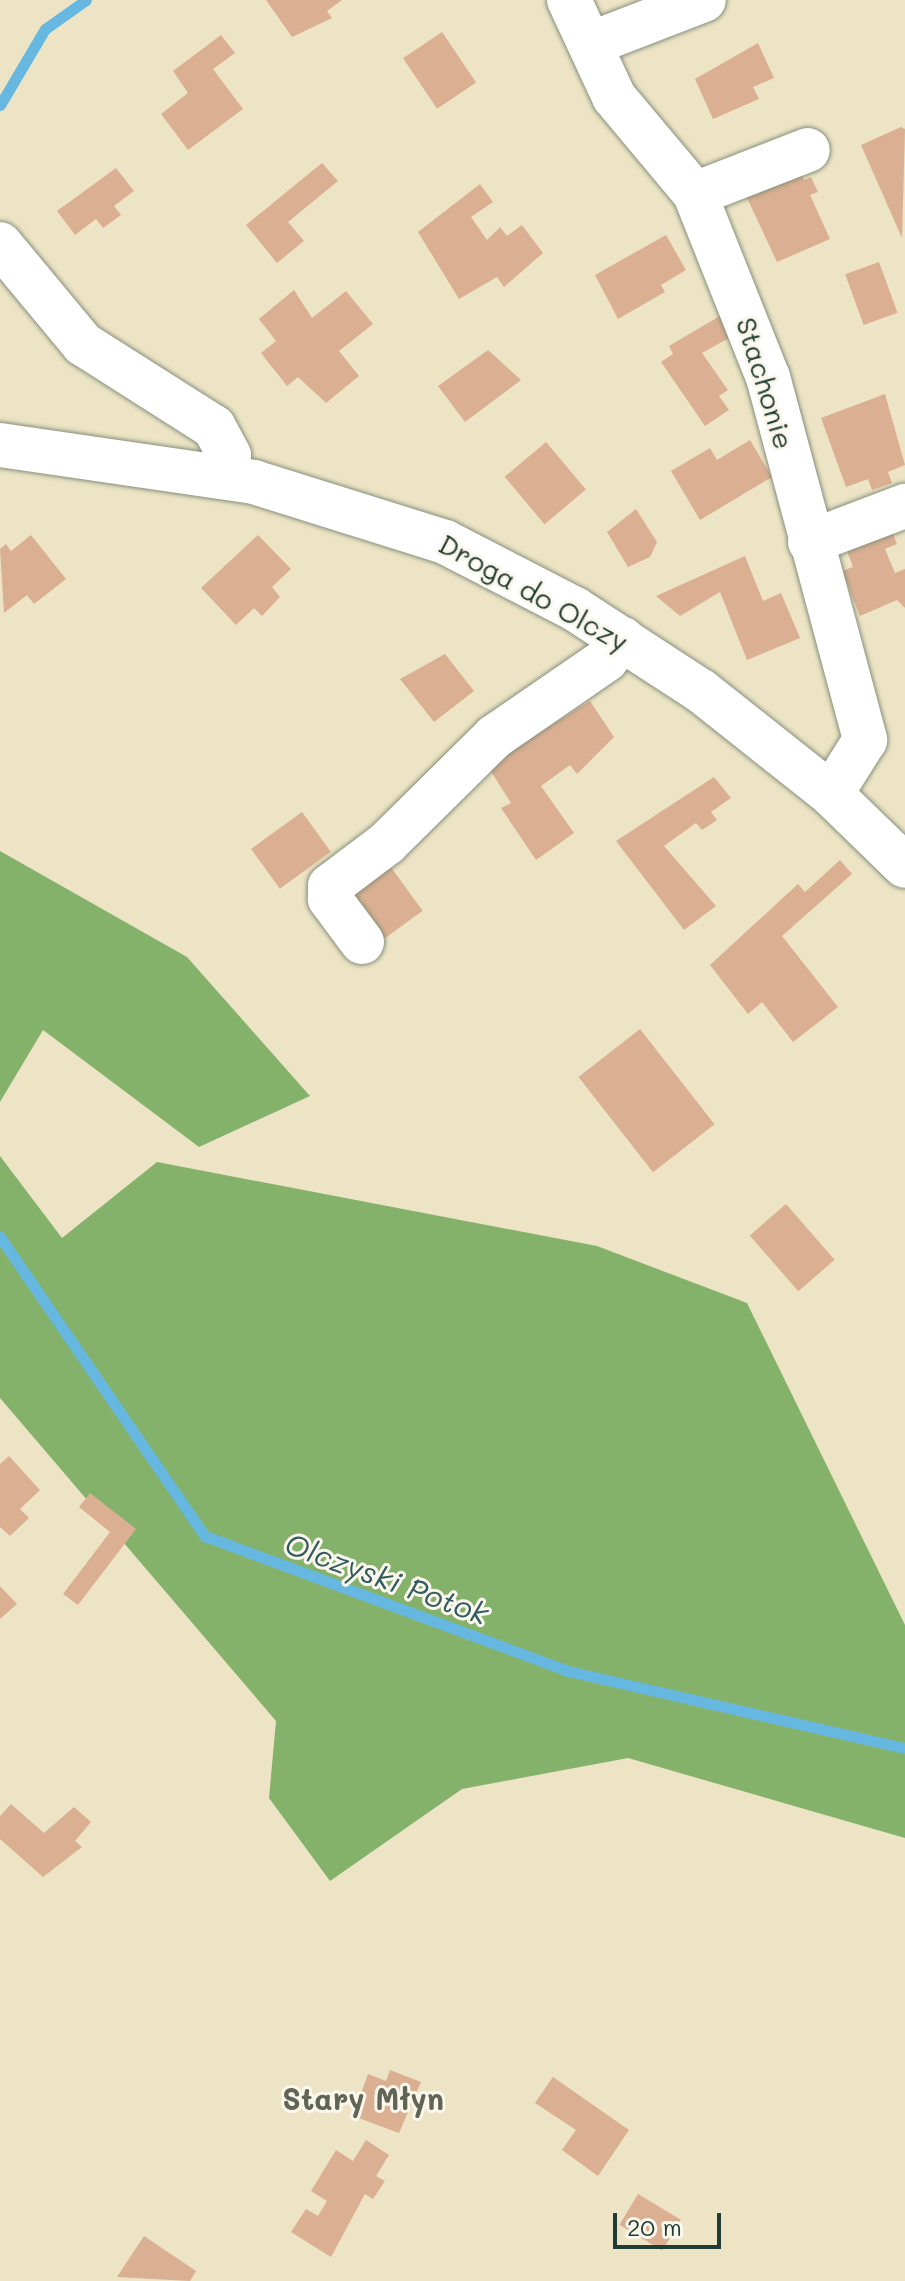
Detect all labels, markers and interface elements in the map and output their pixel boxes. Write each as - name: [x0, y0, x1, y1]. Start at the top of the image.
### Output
- street label: Stachonie: [730, 313, 802, 453]
- street label: Droga do Olczy: [433, 526, 635, 658]
- water label: Olczyski Potok: [280, 1525, 494, 1631]
- district label: Stary Młyn: [282, 2080, 444, 2116]
- scale bar: [617, 2197, 725, 2247]
- text: 20 m: [627, 2211, 682, 2242]

